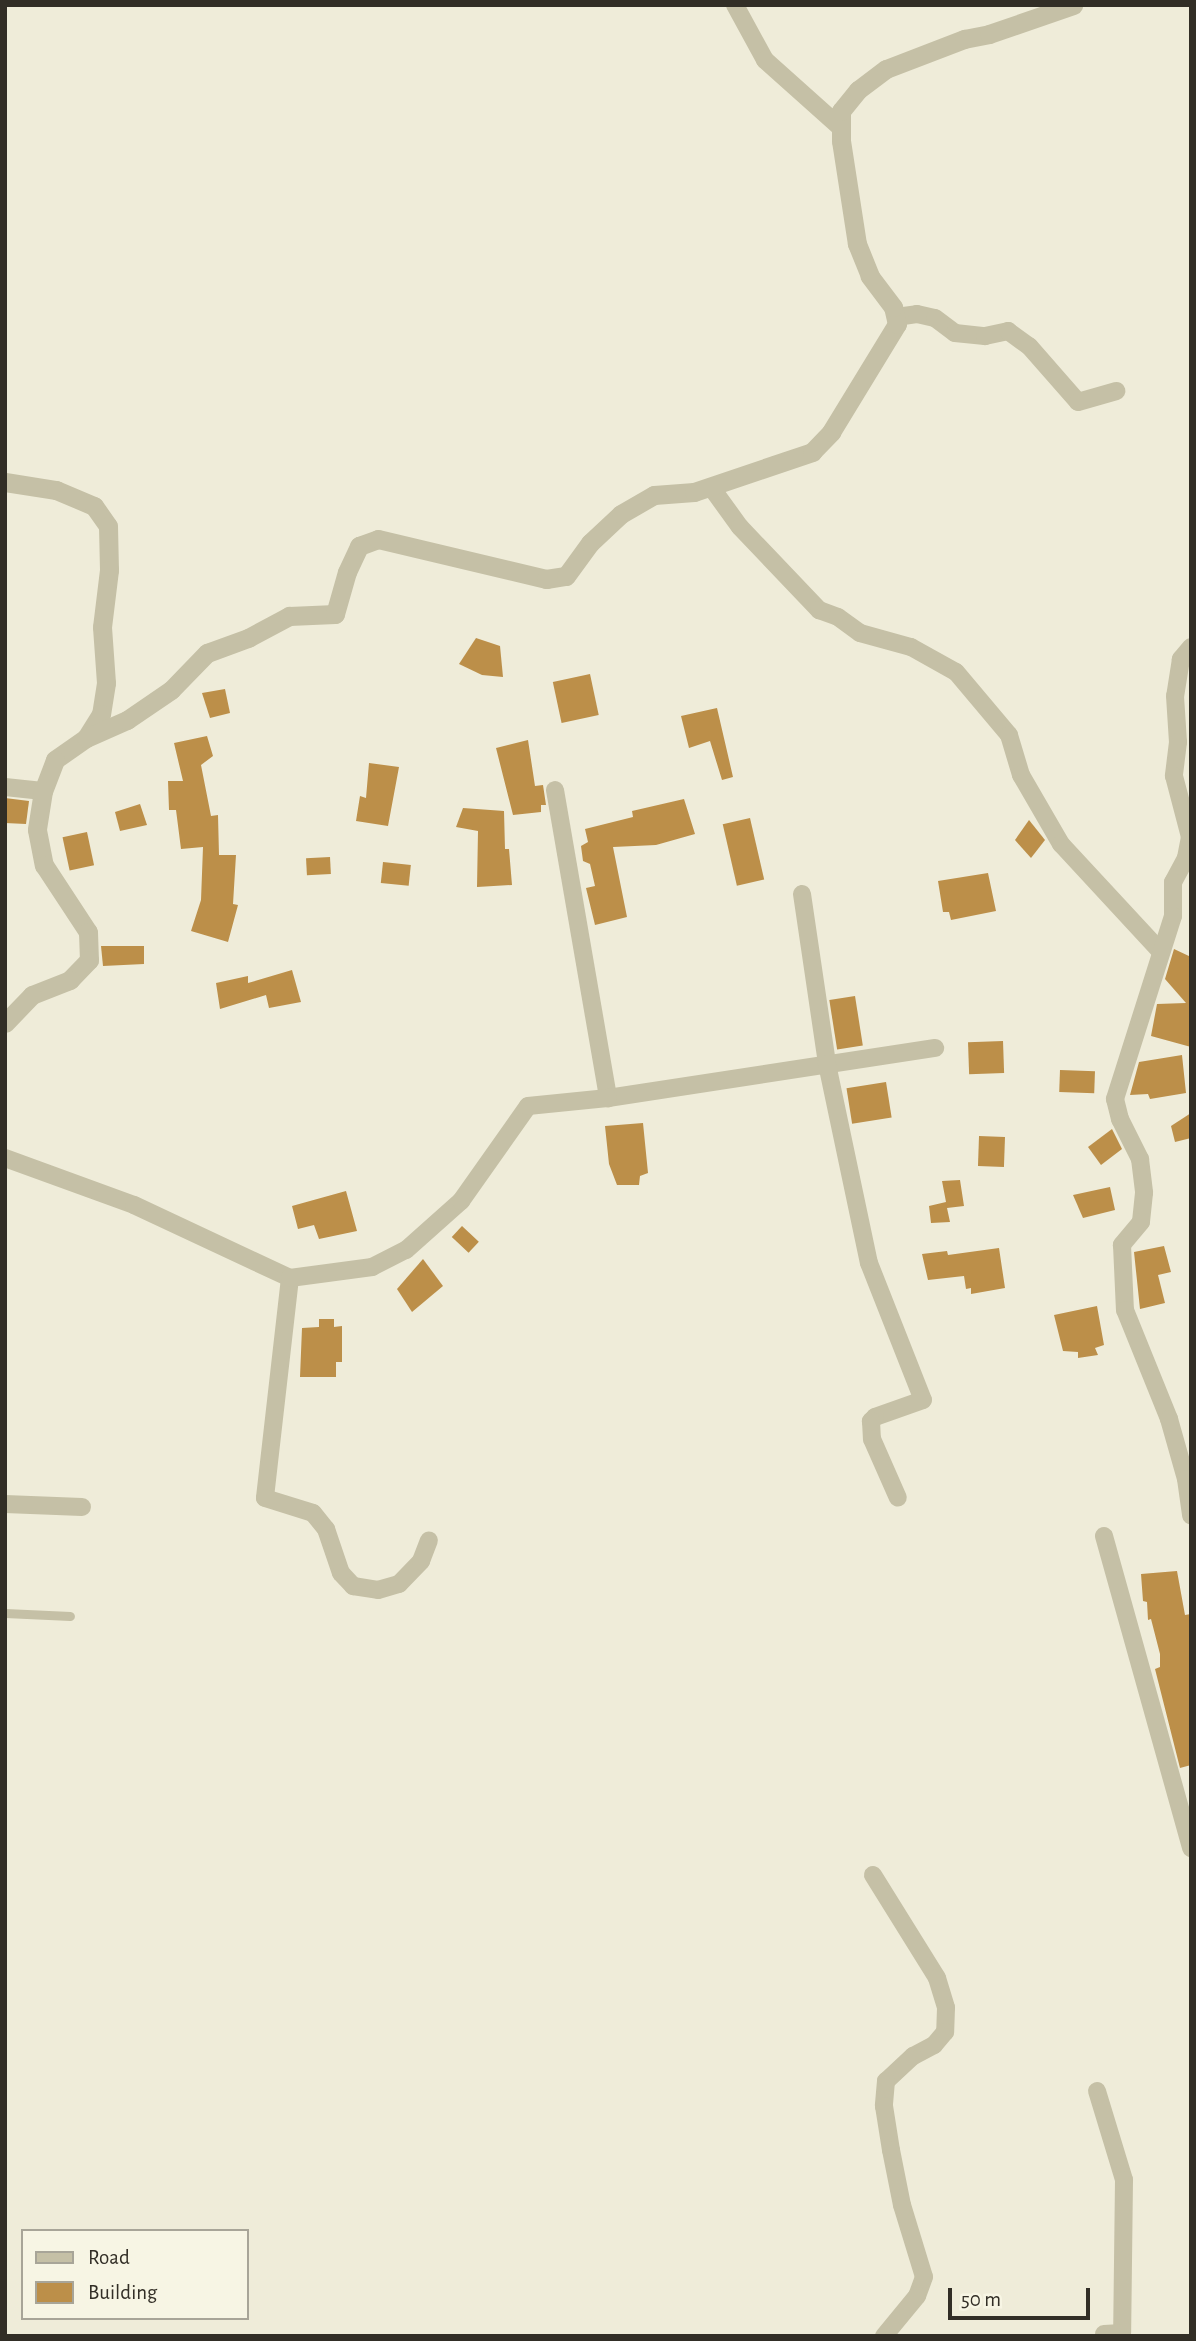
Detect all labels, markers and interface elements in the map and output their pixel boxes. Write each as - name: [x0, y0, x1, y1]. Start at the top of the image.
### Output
- legend: [21, 2229, 248, 2320]
- text: Road: [88, 2247, 130, 2268]
- scale bar: [951, 2274, 1093, 2318]
- text: Building: [88, 2282, 157, 2303]
- text: 50 m: [961, 2289, 1001, 2310]

